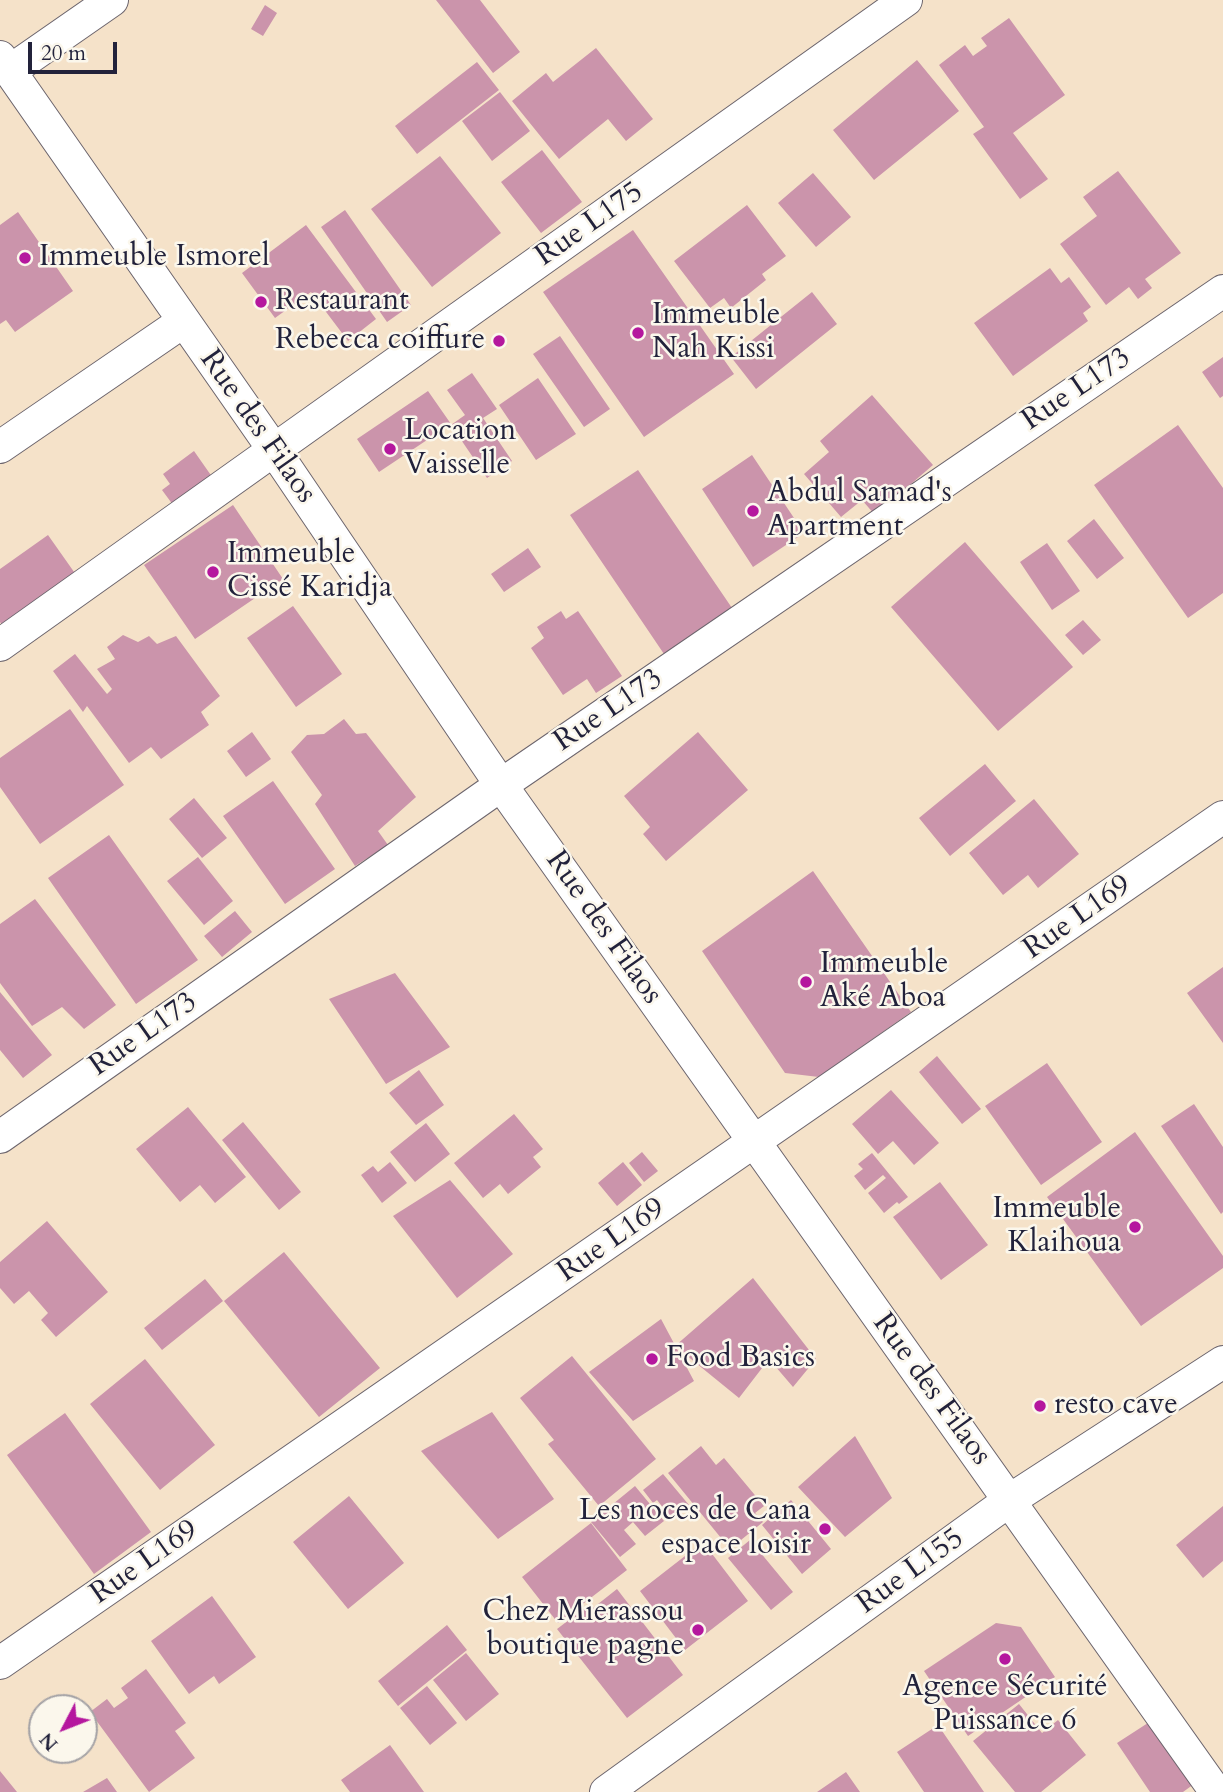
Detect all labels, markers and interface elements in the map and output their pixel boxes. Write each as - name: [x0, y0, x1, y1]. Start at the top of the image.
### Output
- scale bar: [32, 28, 121, 72]
- text: 20 m: [41, 39, 86, 68]
- street label: Rue L175: [529, 175, 651, 275]
- place label: Immeuble Ismorel: [39, 240, 270, 276]
- marker: Immeuble Ismorel: [17, 250, 33, 266]
- place label: Restaurant: [275, 284, 409, 320]
- marker: Restaurant: [253, 294, 269, 310]
- place label: Immeuble Nah Kissi: [652, 298, 780, 368]
- place label: Rebecca coiffure: [275, 323, 485, 359]
- marker: Immeuble Nah Kissi: [630, 325, 646, 341]
- marker: Rebecca coiffure: [491, 333, 507, 349]
- street label: Rue L173: [1016, 341, 1138, 439]
- street label: Rue des Filaos: [191, 343, 323, 511]
- place label: Location Vaisselle: [404, 414, 516, 484]
- marker: Location Vaisselle: [382, 441, 398, 457]
- place label: Abdul Samad's Apartment: [767, 476, 952, 546]
- marker: Abdul Samad's Apartment: [745, 503, 761, 519]
- place label: Immeuble Cissé Karidja: [227, 537, 392, 608]
- marker: Immeuble Cissé Karidja: [205, 564, 221, 580]
- street label: Rue L173: [548, 662, 670, 760]
- street label: Rue des Filaos: [537, 844, 669, 1012]
- street label: Rue L169: [1017, 868, 1139, 968]
- place label: Immeuble Aké Aboa: [820, 947, 948, 1018]
- marker: Immeuble Aké Aboa: [798, 974, 814, 990]
- street label: Rue L173: [83, 985, 205, 1085]
- street label: Rue L169: [551, 1191, 673, 1291]
- place label: Immeuble Klaihoua: [993, 1192, 1121, 1262]
- marker: Immeuble Klaihoua: [1127, 1219, 1143, 1235]
- street label: Rue des Filaos: [864, 1307, 998, 1473]
- place label: Food Basics: [666, 1341, 815, 1377]
- marker: Food Basics: [644, 1351, 660, 1367]
- place label: resto cave: [1054, 1388, 1178, 1424]
- marker: resto cave: [1032, 1398, 1048, 1414]
- place label: Les noces de Cana espace loisir: [579, 1494, 811, 1564]
- street label: Rue L169: [84, 1513, 206, 1613]
- marker: Les noces de Cana espace loisir: [817, 1521, 833, 1537]
- street label: Rue L155: [851, 1521, 971, 1623]
- place label: Chez Mierassou boutique pagne: [483, 1595, 684, 1666]
- marker: Chez Mierassou boutique pagne: [690, 1622, 706, 1638]
- marker: Agence Sécurité Puissance 6: [997, 1651, 1013, 1667]
- place label: Agence Sécurité Puissance 6: [902, 1670, 1108, 1740]
- north arrow: [28, 1694, 98, 1764]
- text: N: [34, 1727, 64, 1757]

